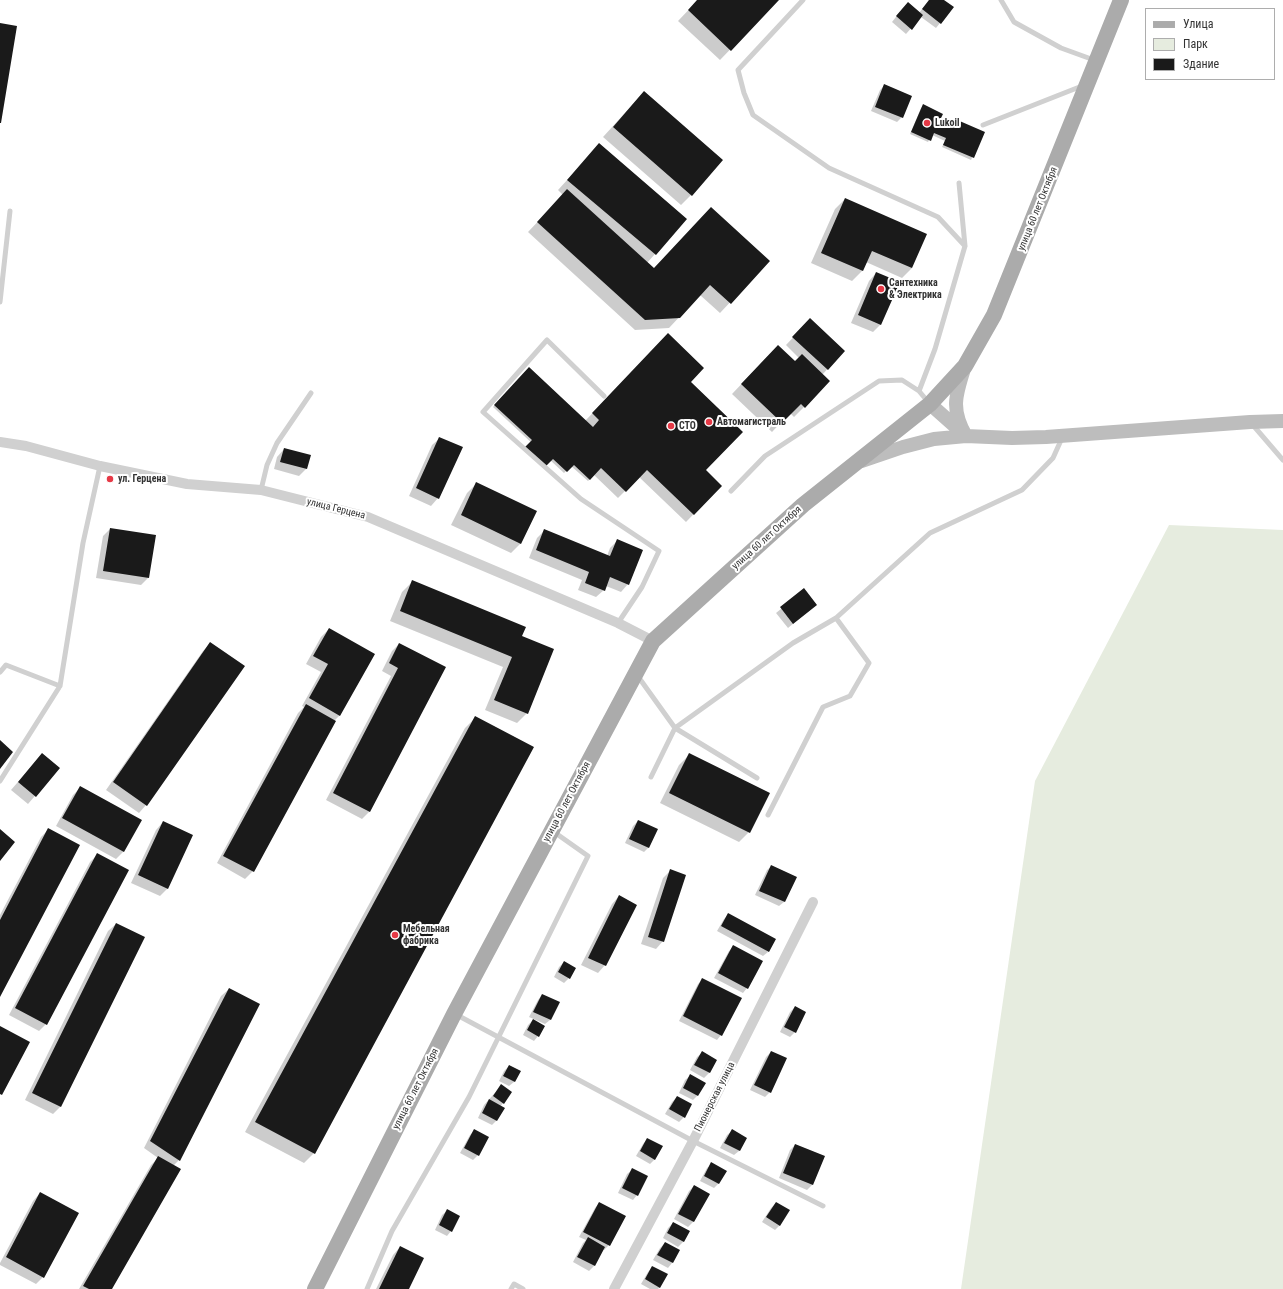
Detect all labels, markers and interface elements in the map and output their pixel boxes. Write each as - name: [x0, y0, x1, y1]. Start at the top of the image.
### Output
- legend: [1145, 8, 1275, 80]
- text: Улица: [1183, 17, 1213, 31]
- text: Парк: [1183, 37, 1208, 51]
- text: Здание: [1183, 57, 1219, 71]
- place label: Lukoil: [935, 117, 959, 129]
- marker: Lukoil: [922, 118, 932, 128]
- street label: улица 60 лет Октября: [1016, 165, 1060, 253]
- place label: Сантехника & Электрика: [889, 277, 942, 300]
- marker: Сантехника & Электрика: [876, 284, 886, 294]
- place label: Автомагистраль: [717, 416, 786, 428]
- marker: Автомагистраль: [704, 417, 714, 427]
- place label: СТО: [679, 420, 696, 432]
- marker: СТО: [666, 421, 676, 431]
- place label: ул. Герцена: [118, 473, 166, 485]
- marker: ул. Герцена: [105, 474, 115, 484]
- street label: улица Герцена: [305, 496, 367, 522]
- street label: улица 60 лет Октября: [730, 504, 804, 572]
- street label: улица 60 лет Октября: [541, 760, 593, 844]
- place label: Мебельная фабрика: [403, 923, 450, 946]
- marker: Мебельная фабрика: [390, 930, 400, 940]
- street label: улица 60 лет Октября: [390, 1046, 442, 1132]
- street label: Пионерская улица: [692, 1060, 738, 1134]

